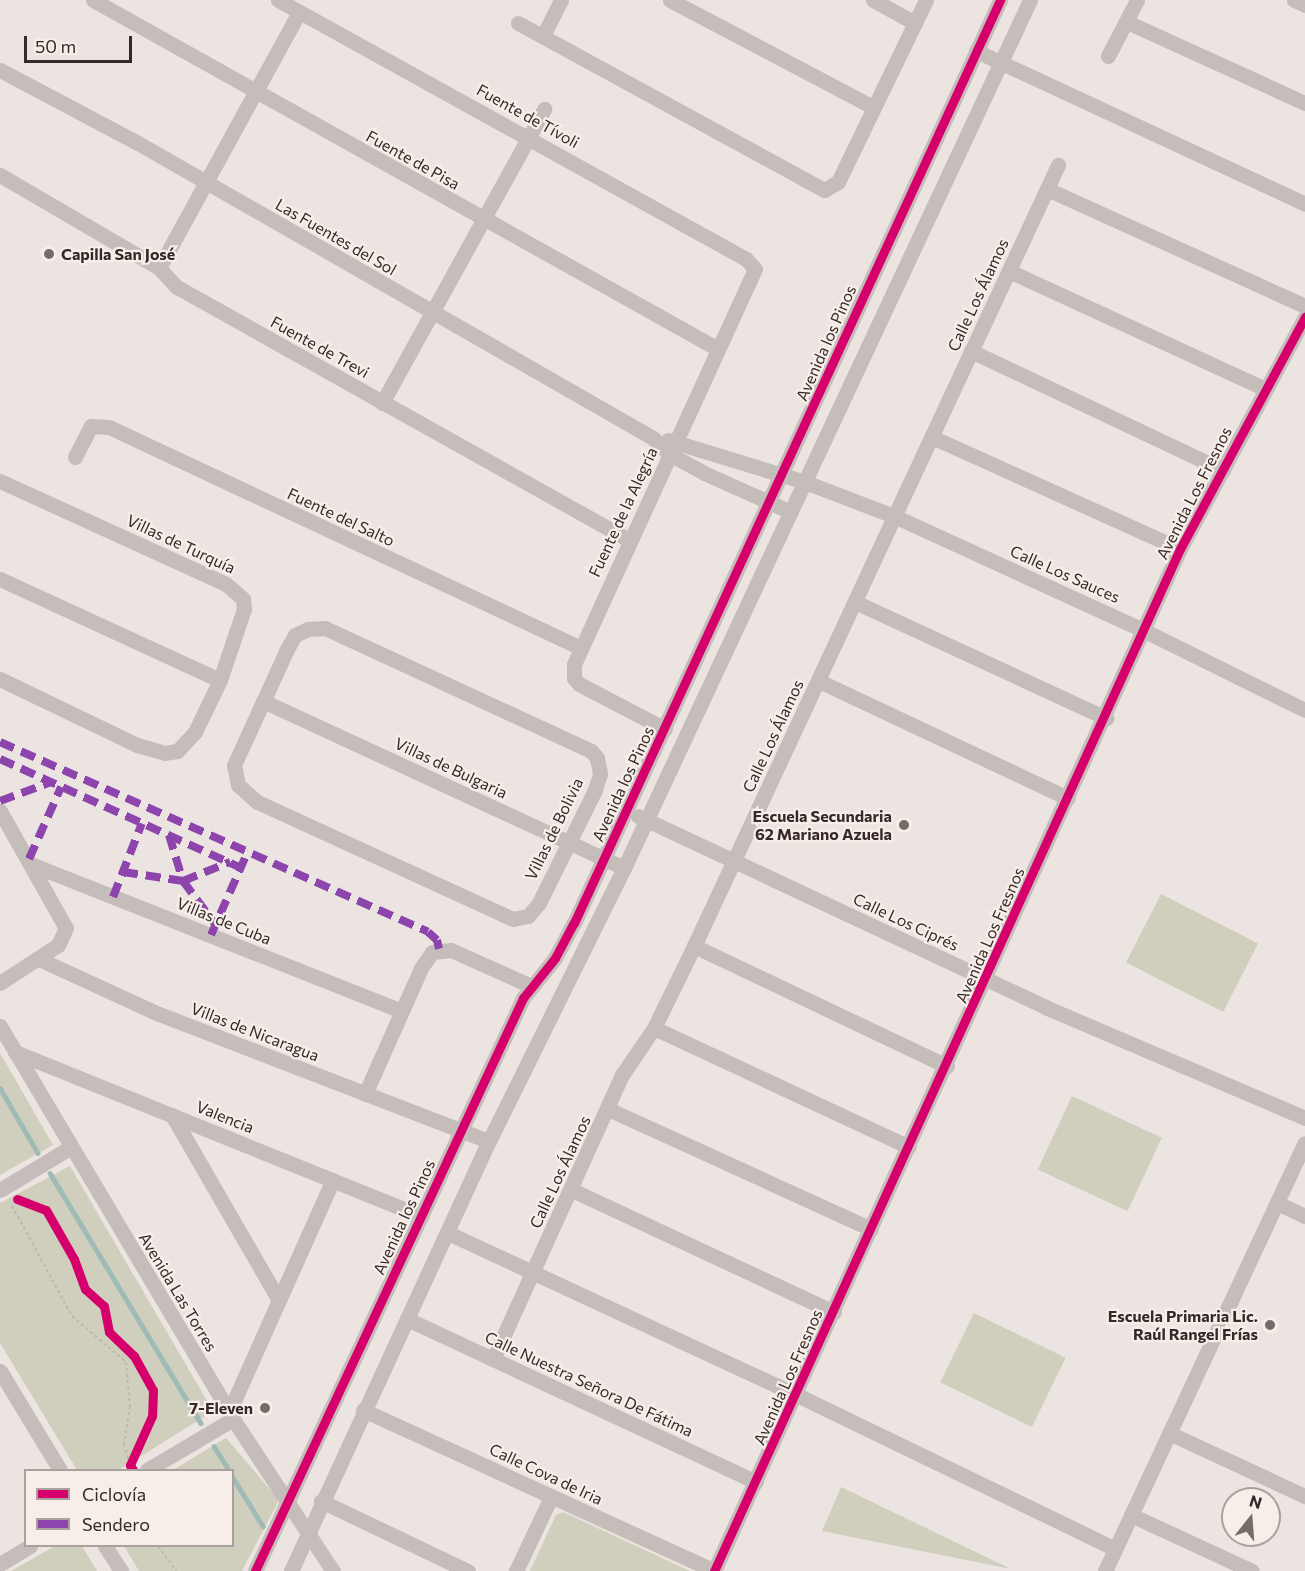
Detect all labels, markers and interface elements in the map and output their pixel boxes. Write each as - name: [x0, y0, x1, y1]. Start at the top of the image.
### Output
- scale bar: [27, 24, 135, 62]
- text: 50 m: [35, 35, 76, 57]
- street label: Fuente de Tívoli: [473, 80, 583, 152]
- street label: Fuente de Pisa: [363, 126, 463, 194]
- street label: Las Fuentes del Sol: [272, 195, 400, 279]
- street label: Calle Los Álamos: [944, 236, 1012, 354]
- place label: Capilla San José: [61, 244, 175, 264]
- marker: Capilla San José: [42, 247, 56, 261]
- street label: Avenida los Pinos: [792, 282, 860, 404]
- street label: Fuente de Trevi: [267, 312, 373, 382]
- street label: Avenida Los Fresnos: [1152, 423, 1236, 563]
- street label: Fuente de la Alegría: [585, 444, 661, 580]
- street label: Fuente del Salto: [284, 484, 398, 550]
- street label: Villas de Turquía: [124, 510, 238, 578]
- street label: Calle Los Sauces: [1007, 541, 1123, 607]
- street label: Calle Los Álamos: [739, 677, 807, 795]
- street label: Avenida los Pinos: [588, 724, 658, 844]
- street label: Villas de Bulgaria: [392, 734, 510, 802]
- street label: Villas de Bolivia: [521, 775, 587, 883]
- place label: Escuela Secundaria 62 Mariano Azuela: [752, 806, 892, 844]
- marker: Escuela Secundaria 62 Mariano Azuela: [897, 818, 911, 832]
- street label: Avenida Los Fresnos: [951, 864, 1029, 1006]
- street label: Calle Los Ciprés: [850, 889, 962, 955]
- street label: Villas de Cuba: [174, 893, 274, 949]
- street label: Villas de Nicaragua: [188, 999, 322, 1065]
- street label: Valencia: [193, 1097, 257, 1137]
- street label: Calle Los Álamos: [526, 1113, 594, 1231]
- street label: Avenida los Pinos: [369, 1157, 439, 1277]
- street label: Avenida Las Torres: [135, 1229, 221, 1355]
- street label: Avenida Los Fresnos: [749, 1306, 827, 1448]
- place label: Escuela Primaria Lic. Raúl Rangel Frías: [1108, 1306, 1258, 1344]
- marker: Escuela Primaria Lic. Raúl Rangel Frías: [1263, 1318, 1277, 1332]
- street label: Calle Nuestra Señora De Fátima: [482, 1327, 696, 1441]
- place label: 7-Eleven: [189, 1398, 253, 1418]
- marker: 7-Eleven: [258, 1401, 272, 1415]
- street label: Calle Cova de Iria: [486, 1439, 606, 1509]
- legend: [24, 1469, 234, 1547]
- text: Ciclovía: [82, 1483, 146, 1505]
- north arrow: [1221, 1487, 1281, 1547]
- text: N: [1247, 1490, 1264, 1512]
- text: Sendero: [82, 1513, 150, 1535]

